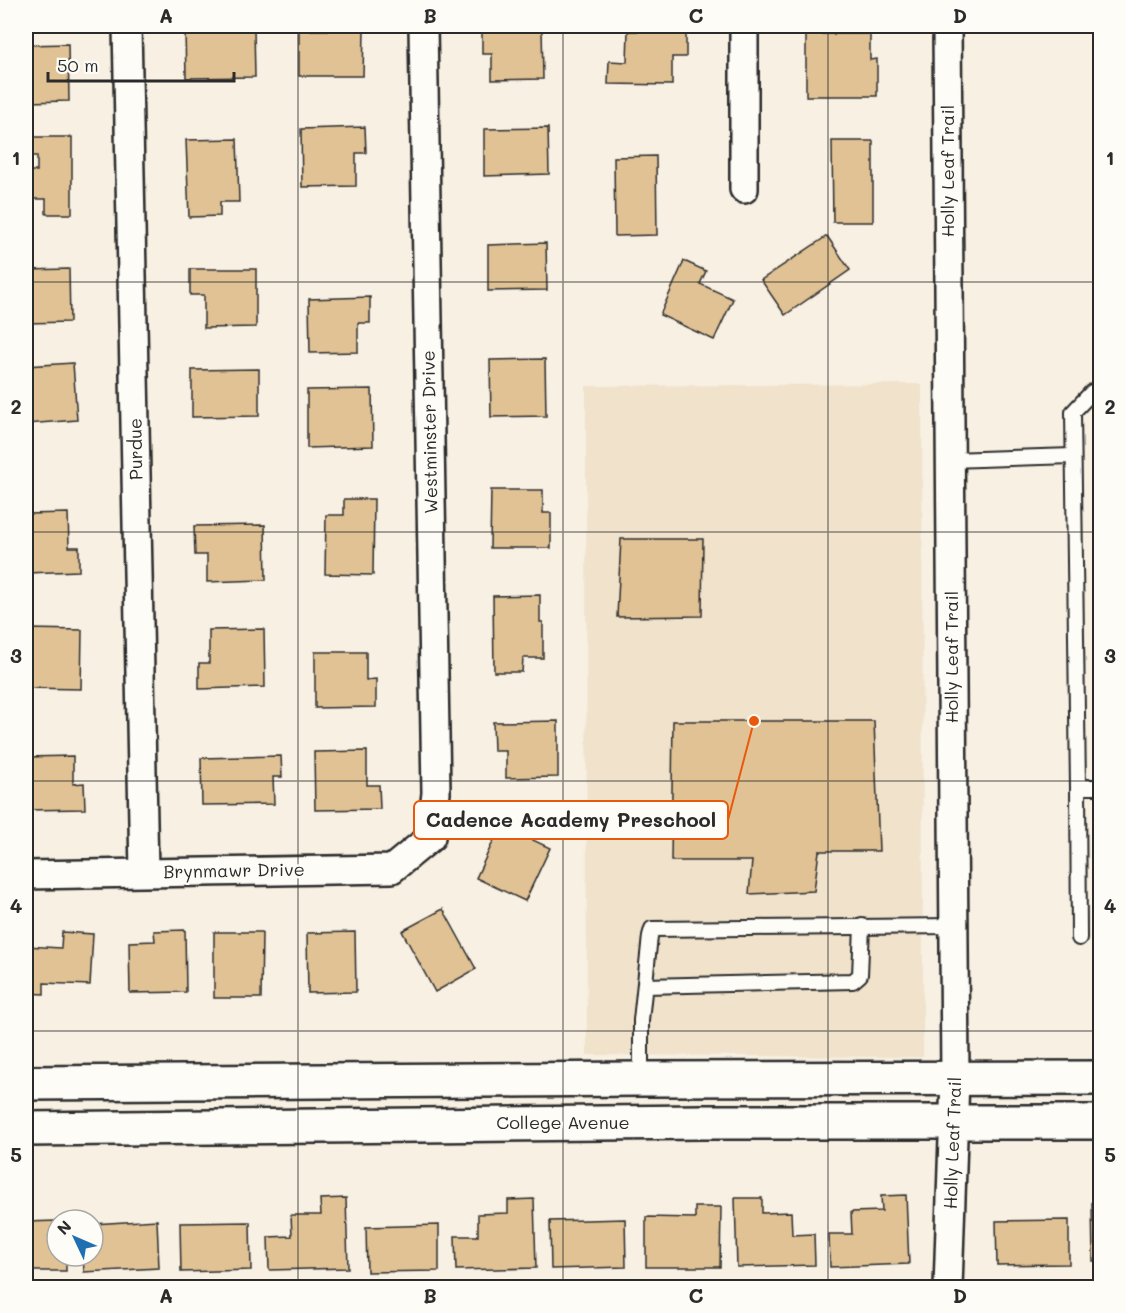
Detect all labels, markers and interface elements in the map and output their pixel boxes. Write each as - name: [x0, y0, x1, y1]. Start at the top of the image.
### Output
- text: A: [159, 2, 173, 28]
- text: B: [423, 2, 437, 28]
- text: C: [689, 2, 704, 28]
- text: D: [953, 2, 967, 28]
- scale bar: [48, 45, 234, 83]
- text: 50 m: [57, 53, 99, 77]
- street label: Holly Leaf Trail: [935, 105, 959, 237]
- text: 1: [12, 144, 20, 170]
- text: 1: [1106, 144, 1114, 170]
- street label: Westminster Drive: [416, 350, 442, 514]
- text: 2: [10, 393, 22, 419]
- text: 2: [1104, 393, 1116, 419]
- street label: Purdue: [122, 418, 148, 480]
- street label: Holly Leaf Trail: [939, 591, 963, 723]
- text: 3: [10, 642, 22, 668]
- text: 3: [1104, 642, 1116, 668]
- callout: Cadence Academy Preschool: [414, 801, 728, 839]
- text: Cadence Academy Preschool: [426, 806, 716, 832]
- street label: Brynmawr Drive: [163, 857, 305, 883]
- text: 4: [10, 892, 23, 918]
- text: 4: [1104, 892, 1117, 918]
- street label: Holly Leaf Trail: [938, 1076, 966, 1210]
- street label: College Avenue: [496, 1110, 630, 1134]
- text: 5: [10, 1141, 22, 1167]
- text: 5: [1104, 1141, 1116, 1167]
- north arrow: [45, 1208, 105, 1268]
- text: N: [52, 1216, 76, 1239]
- text: A: [159, 1282, 173, 1308]
- text: B: [423, 1282, 437, 1308]
- text: C: [689, 1282, 704, 1308]
- text: D: [953, 1282, 967, 1308]

